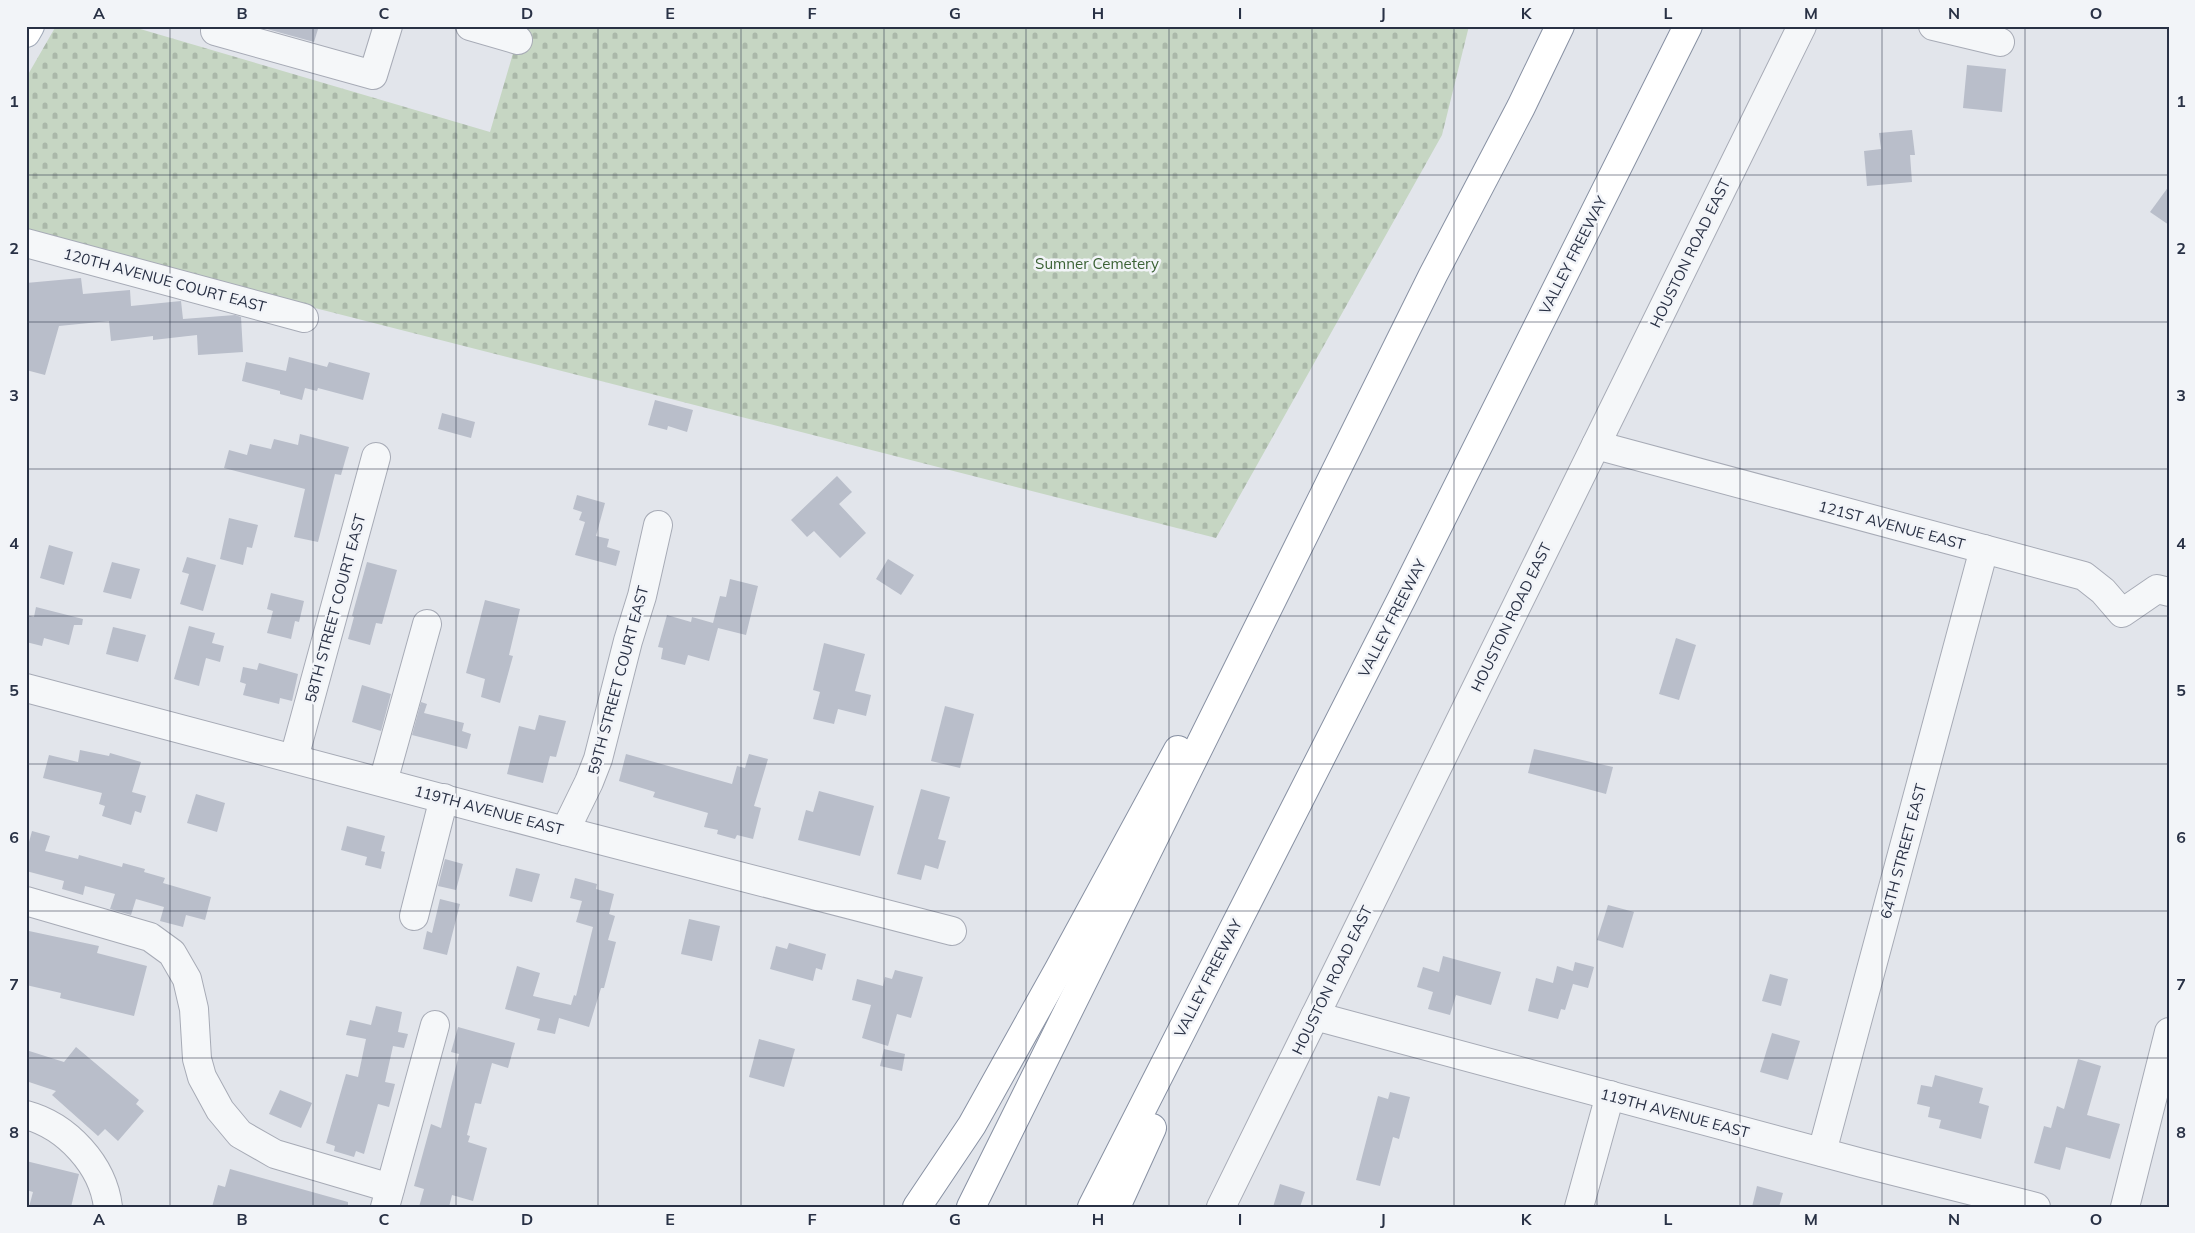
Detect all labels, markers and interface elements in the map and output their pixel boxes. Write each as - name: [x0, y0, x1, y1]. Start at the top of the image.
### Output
- text: A: [93, 3, 105, 23]
- text: B: [236, 3, 248, 23]
- text: C: [379, 3, 390, 23]
- text: D: [521, 3, 533, 23]
- text: E: [665, 3, 675, 23]
- text: F: [807, 3, 817, 23]
- text: G: [949, 3, 961, 23]
- text: H: [1092, 3, 1104, 23]
- text: I: [1238, 3, 1242, 23]
- text: J: [1380, 3, 1386, 23]
- text: K: [1521, 3, 1533, 23]
- text: L: [1664, 3, 1673, 23]
- text: M: [1804, 3, 1818, 23]
- text: N: [1948, 3, 1960, 23]
- text: O: [2090, 3, 2102, 23]
- text: 1: [9, 91, 19, 111]
- text: 1: [2176, 91, 2186, 111]
- street label: HOUSTON ROAD EAST: [1646, 175, 1734, 331]
- street label: VALLEY FREEWAY: [1535, 192, 1611, 317]
- text: 2: [9, 238, 19, 258]
- text: 2: [2176, 238, 2186, 258]
- street label: 120TH AVENUE COURT EAST: [62, 244, 268, 316]
- park label: Sumner Cemetery: [1035, 254, 1159, 273]
- text: 3: [9, 385, 19, 405]
- text: 3: [2176, 385, 2186, 405]
- street label: 121ST AVENUE EAST: [1817, 496, 1967, 554]
- street label: 58TH STREET COURT EAST: [301, 512, 369, 704]
- text: 4: [9, 533, 19, 553]
- text: 4: [2176, 533, 2186, 553]
- street label: HOUSTON ROAD EAST: [1467, 539, 1555, 695]
- street label: VALLEY FREEWAY: [1354, 555, 1430, 680]
- street label: 59TH STREET COURT EAST: [584, 584, 652, 776]
- text: 5: [9, 680, 19, 700]
- text: 5: [2176, 680, 2186, 700]
- street label: 119TH AVENUE EAST: [412, 781, 566, 839]
- street label: 64TH STREET EAST: [1876, 781, 1930, 921]
- text: 6: [9, 827, 19, 847]
- text: 6: [2176, 827, 2186, 847]
- street label: HOUSTON ROAD EAST: [1288, 902, 1376, 1058]
- street label: VALLEY FREEWAY: [1170, 915, 1246, 1040]
- text: 7: [9, 974, 19, 994]
- text: 7: [2176, 974, 2186, 994]
- street label: 119TH AVENUE EAST: [1598, 1084, 1752, 1142]
- text: 8: [9, 1122, 19, 1142]
- text: 8: [2176, 1122, 2186, 1142]
- text: A: [93, 1209, 105, 1229]
- text: B: [236, 1209, 248, 1229]
- text: C: [379, 1209, 390, 1229]
- text: D: [521, 1209, 533, 1229]
- text: E: [665, 1209, 675, 1229]
- text: F: [807, 1209, 817, 1229]
- text: G: [949, 1209, 961, 1229]
- text: H: [1092, 1209, 1104, 1229]
- text: I: [1238, 1209, 1242, 1229]
- text: J: [1380, 1209, 1386, 1229]
- text: K: [1521, 1209, 1533, 1229]
- text: L: [1664, 1209, 1673, 1229]
- text: M: [1804, 1209, 1818, 1229]
- text: N: [1948, 1209, 1960, 1229]
- text: O: [2090, 1209, 2102, 1229]

